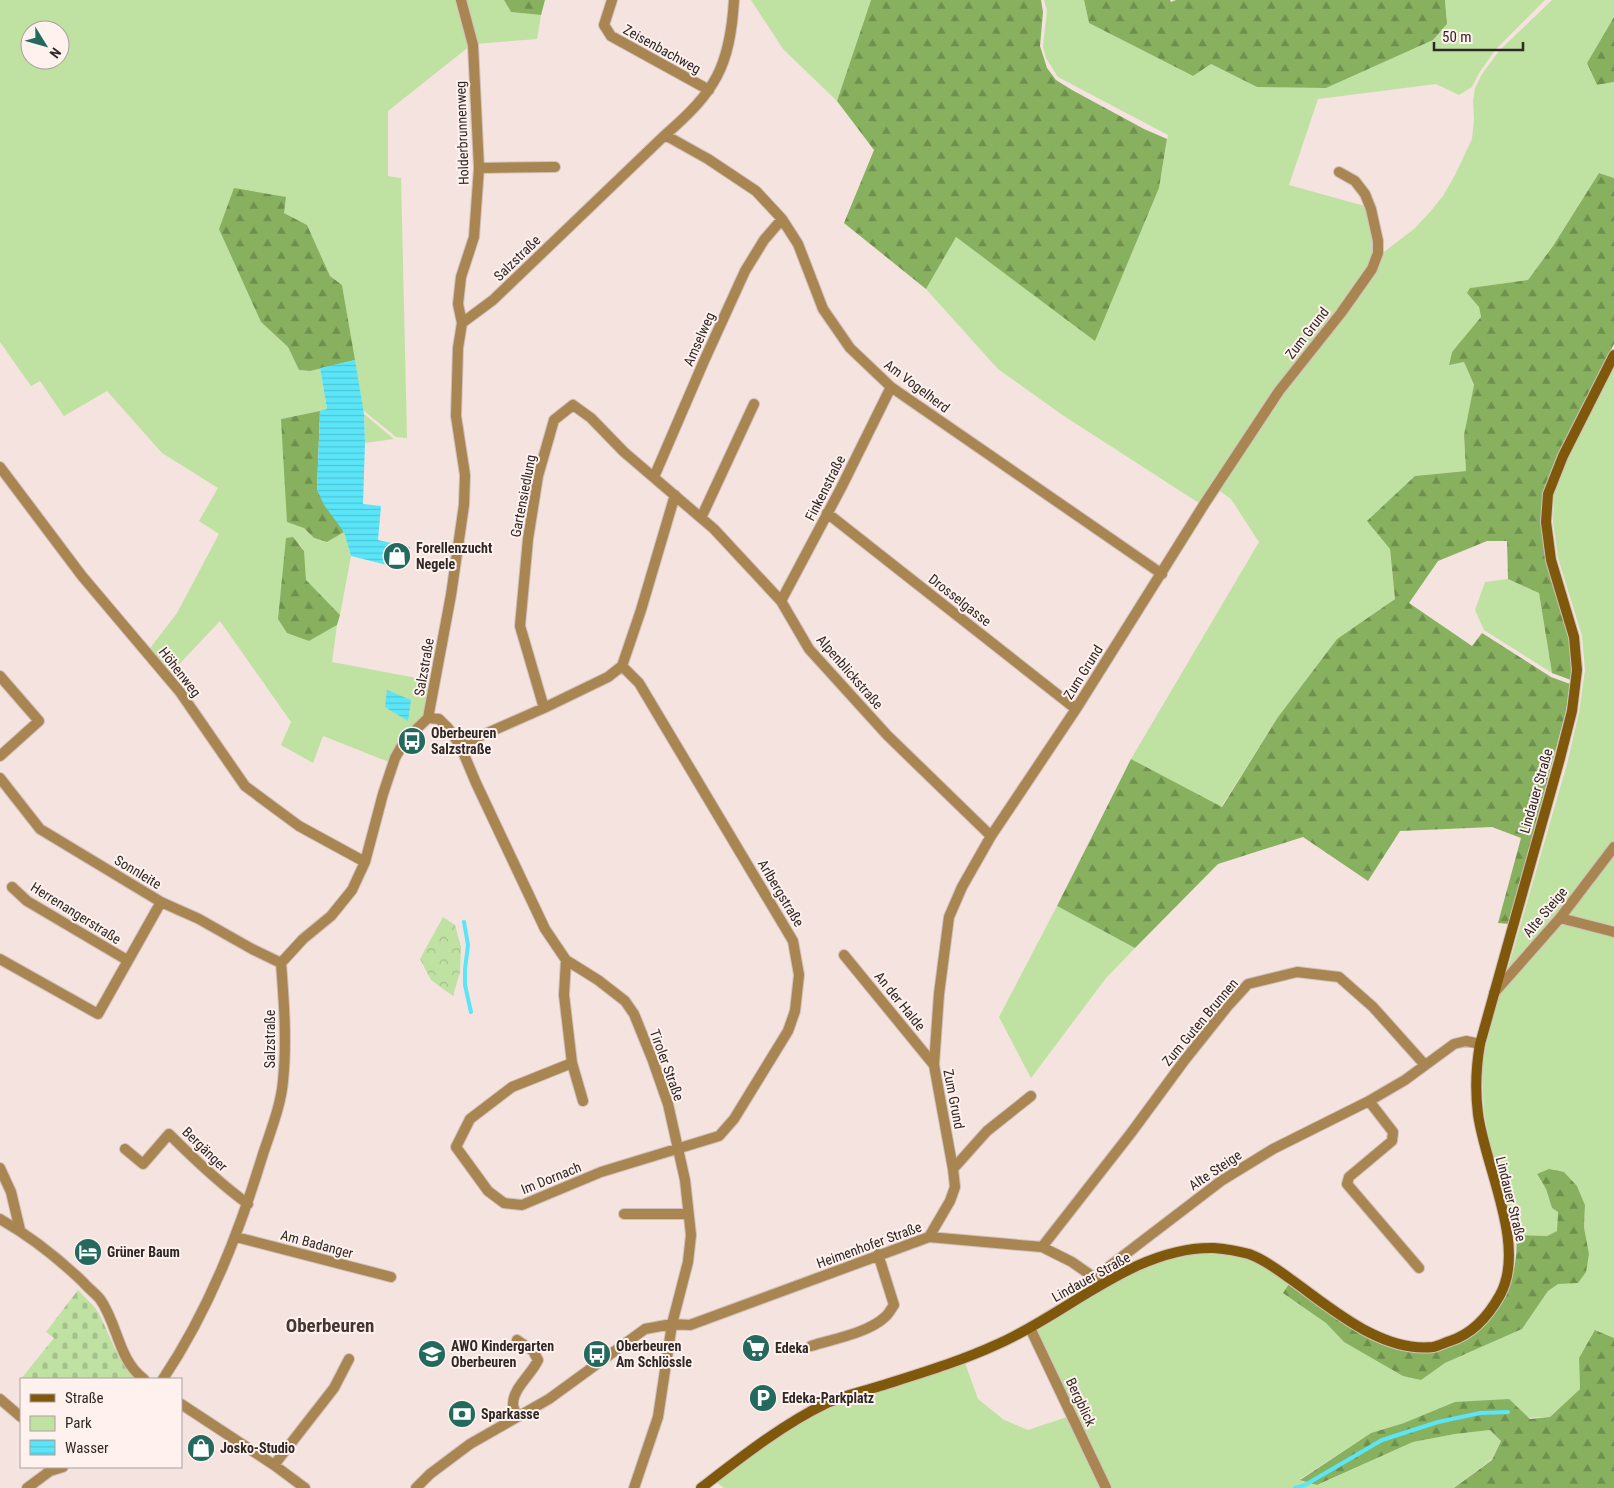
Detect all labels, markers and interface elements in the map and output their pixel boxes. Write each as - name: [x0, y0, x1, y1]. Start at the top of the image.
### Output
- north arrow: [20, 20, 70, 70]
- scale bar: [1434, 20, 1523, 52]
- street label: Zeisenbachweg: [620, 21, 704, 77]
- text: 50 m: [1442, 28, 1472, 46]
- text: N: [46, 45, 64, 61]
- street label: Holderbrunnenweg: [452, 81, 472, 185]
- street label: Salzstraße: [490, 232, 544, 284]
- street label: Zum Grund: [1282, 304, 1332, 362]
- street label: Amselweg: [680, 310, 718, 368]
- street label: Am Vogelherd: [881, 356, 953, 416]
- street label: Finkenstraße: [802, 452, 849, 523]
- street label: Gartensiedlung: [507, 453, 539, 539]
- place label: Forellenzucht Negele: [416, 540, 492, 572]
- shop icon: Forellenzucht Negele: [382, 541, 412, 571]
- street label: Drosselgasse: [926, 571, 995, 630]
- street label: Alpenblickstraße: [814, 632, 887, 713]
- street label: Salzstraße: [411, 636, 437, 697]
- street label: Zum Grund: [1060, 642, 1106, 702]
- street label: Höhenweg: [156, 644, 204, 700]
- place label: Oberbeuren Salzstraße: [431, 725, 496, 757]
- bus stop icon: Oberbeuren Salzstraße: [397, 726, 427, 756]
- street label: Lindauer Straße: [1516, 747, 1556, 835]
- street label: Sonnleite: [112, 852, 165, 892]
- street label: Arlbergstraße: [755, 857, 807, 930]
- street label: Herrenangerstraße: [28, 879, 124, 947]
- street label: Alte Steige: [1520, 884, 1571, 940]
- street label: An der Halde: [871, 968, 929, 1034]
- street label: Zum Guten Brunnen: [1159, 975, 1241, 1069]
- street label: Salzstraße: [262, 1009, 278, 1068]
- street label: Tiroler Straße: [647, 1027, 687, 1103]
- street label: Zum Grund: [940, 1068, 968, 1130]
- street label: Bergänger: [179, 1124, 231, 1174]
- street label: Alte Steige: [1186, 1146, 1245, 1193]
- street label: Lindauer Straße: [1493, 1155, 1529, 1244]
- street label: Im Dornach: [519, 1159, 583, 1197]
- street label: Heimenhofer Straße: [814, 1218, 924, 1271]
- street label: Am Badanger: [279, 1227, 355, 1261]
- hotel icon: Grüner Baum: [73, 1237, 103, 1267]
- place label: Grüner Baum: [107, 1244, 180, 1260]
- street label: Lindauer Straße: [1049, 1249, 1133, 1305]
- district label: Oberbeuren: [286, 1314, 374, 1337]
- supermarket icon: Edeka: [741, 1333, 771, 1363]
- place label: AWO Kindergarten Oberbeuren: [451, 1338, 554, 1370]
- place label: Oberbeuren Am Schlössle: [616, 1338, 692, 1370]
- school or university icon: AWO Kindergarten Oberbeuren: [417, 1339, 447, 1369]
- bus stop icon: Oberbeuren Am Schlössle: [582, 1339, 612, 1369]
- place label: Edeka: [775, 1340, 809, 1356]
- street label: Bergblick: [1063, 1375, 1099, 1429]
- legend: [20, 1378, 182, 1468]
- parking icon: Edeka-Parkplatz: [748, 1383, 778, 1413]
- text: Straße: [65, 1389, 104, 1407]
- place label: Edeka-Parkplatz: [782, 1390, 874, 1406]
- bank icon: Sparkasse: [447, 1399, 477, 1429]
- place label: Sparkasse: [481, 1406, 540, 1422]
- text: Park: [65, 1414, 92, 1432]
- shop icon: Josko-Studio: [186, 1433, 216, 1463]
- text: Wasser: [65, 1439, 109, 1457]
- place label: Josko-Studio: [220, 1440, 295, 1456]

